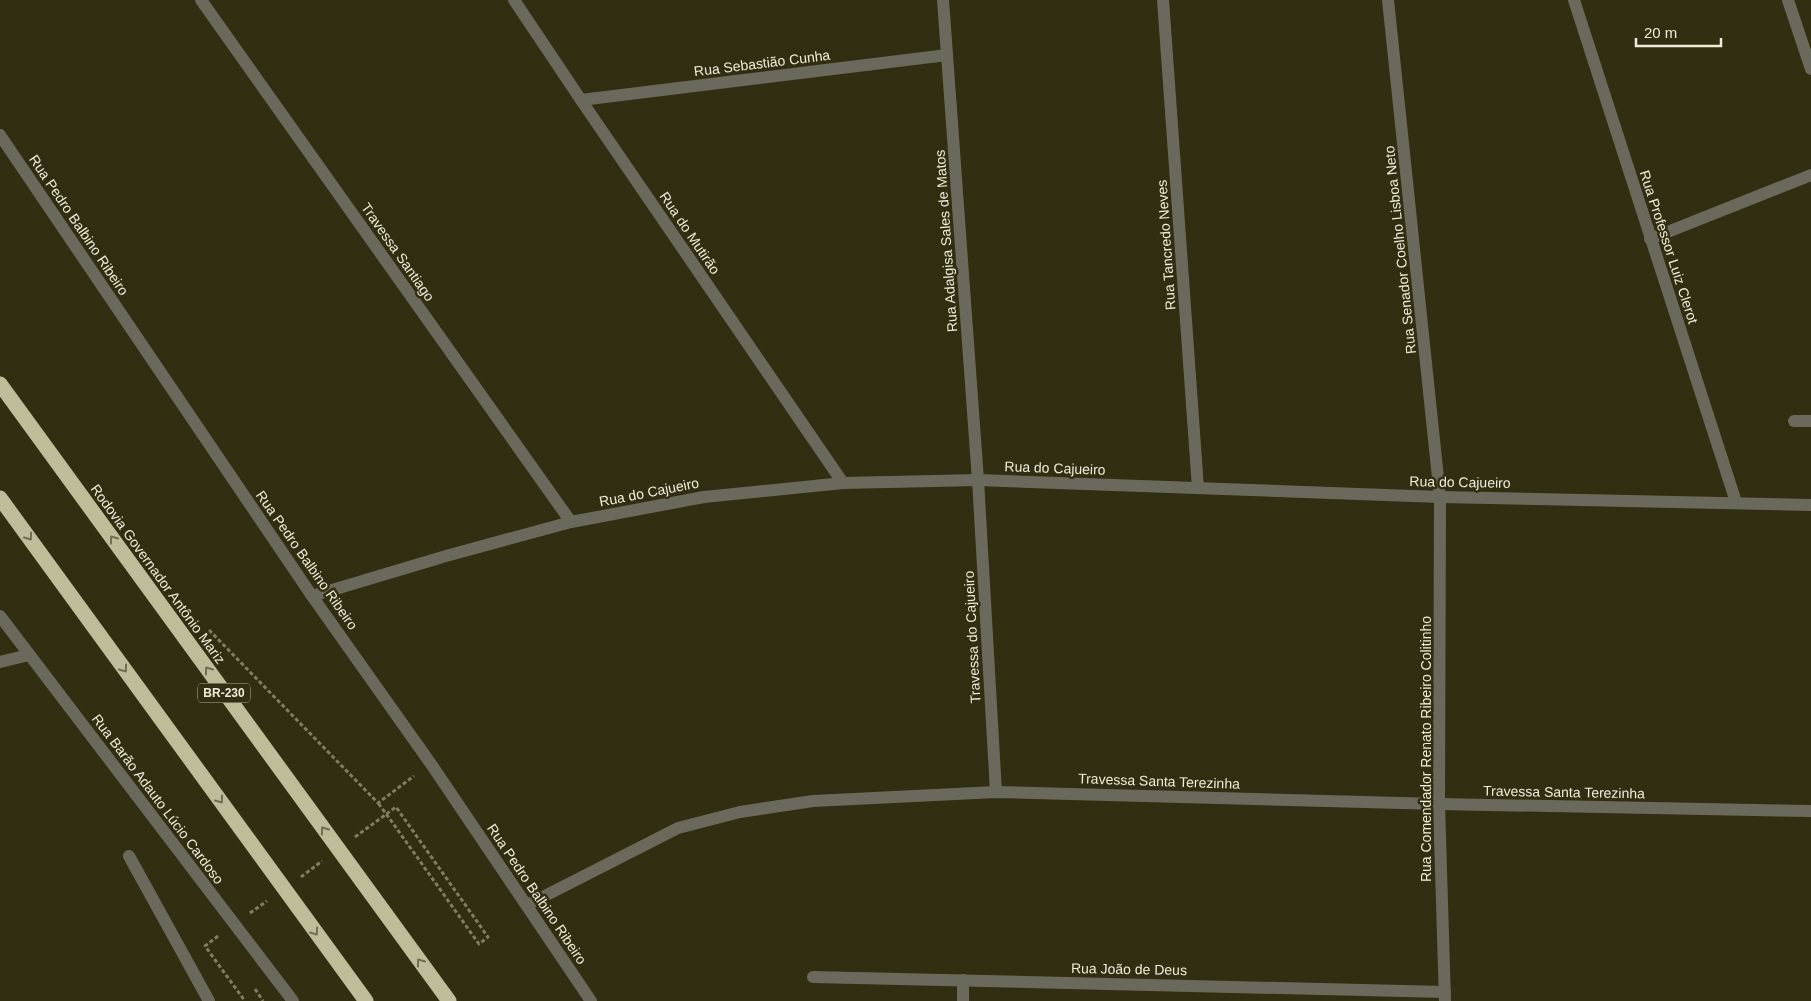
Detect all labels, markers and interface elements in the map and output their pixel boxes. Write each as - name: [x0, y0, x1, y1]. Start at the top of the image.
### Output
- scale bar: [1636, 15, 1721, 47]
- text: 20 m: [1644, 24, 1677, 41]
- street label: Rua Sebastião Cunha: [693, 47, 831, 79]
- street label: Rua Senador Coelho Lisboa Neto: [1381, 145, 1419, 355]
- street label: Rua Adalgisa Sales de Matos: [932, 149, 960, 333]
- street label: Rua Pedro Balbino Ribeiro: [26, 152, 132, 298]
- street label: Rua Professor Luiz Clerot: [1637, 168, 1701, 326]
- street label: Rua Tancredo Neves: [1153, 179, 1179, 311]
- street label: Rua do Mutirão: [657, 189, 724, 277]
- street label: Travessa Santiago: [358, 200, 438, 304]
- street label: Rua do Cajueiro: [1004, 458, 1106, 478]
- street label: Rua do Cajueiro: [1409, 473, 1511, 491]
- street label: Rua do Cajueiro: [598, 474, 700, 510]
- street label: Rodovia Governador Antônio Mariz: [87, 481, 229, 667]
- street label: Rua Pedro Balbino Ribeiro: [253, 488, 361, 633]
- one-way arrow: [23, 531, 31, 540]
- one-way arrow: [110, 536, 118, 545]
- street label: Travessa do Cajueiro: [961, 570, 983, 704]
- street label: Rua Comendador Renato Ribeiro Colitinho: [1418, 616, 1434, 882]
- one-way arrow: [118, 663, 127, 673]
- one-way arrow: [205, 667, 214, 676]
- road number: BR-230: [198, 684, 250, 702]
- street label: Rua Barão Adauto Lúcio Cardoso: [89, 711, 227, 887]
- street label: Travessa Santa Terezinha: [1078, 770, 1240, 792]
- street label: Travessa Santa Terezinha: [1483, 783, 1645, 801]
- one-way arrow: [214, 794, 222, 803]
- street label: Rua Pedro Balbino Ribeiro: [484, 821, 590, 967]
- one-way arrow: [322, 827, 330, 836]
- one-way arrow: [309, 926, 318, 935]
- one-way arrow: [417, 958, 426, 968]
- street label: Rua João de Deus: [1071, 960, 1187, 978]

